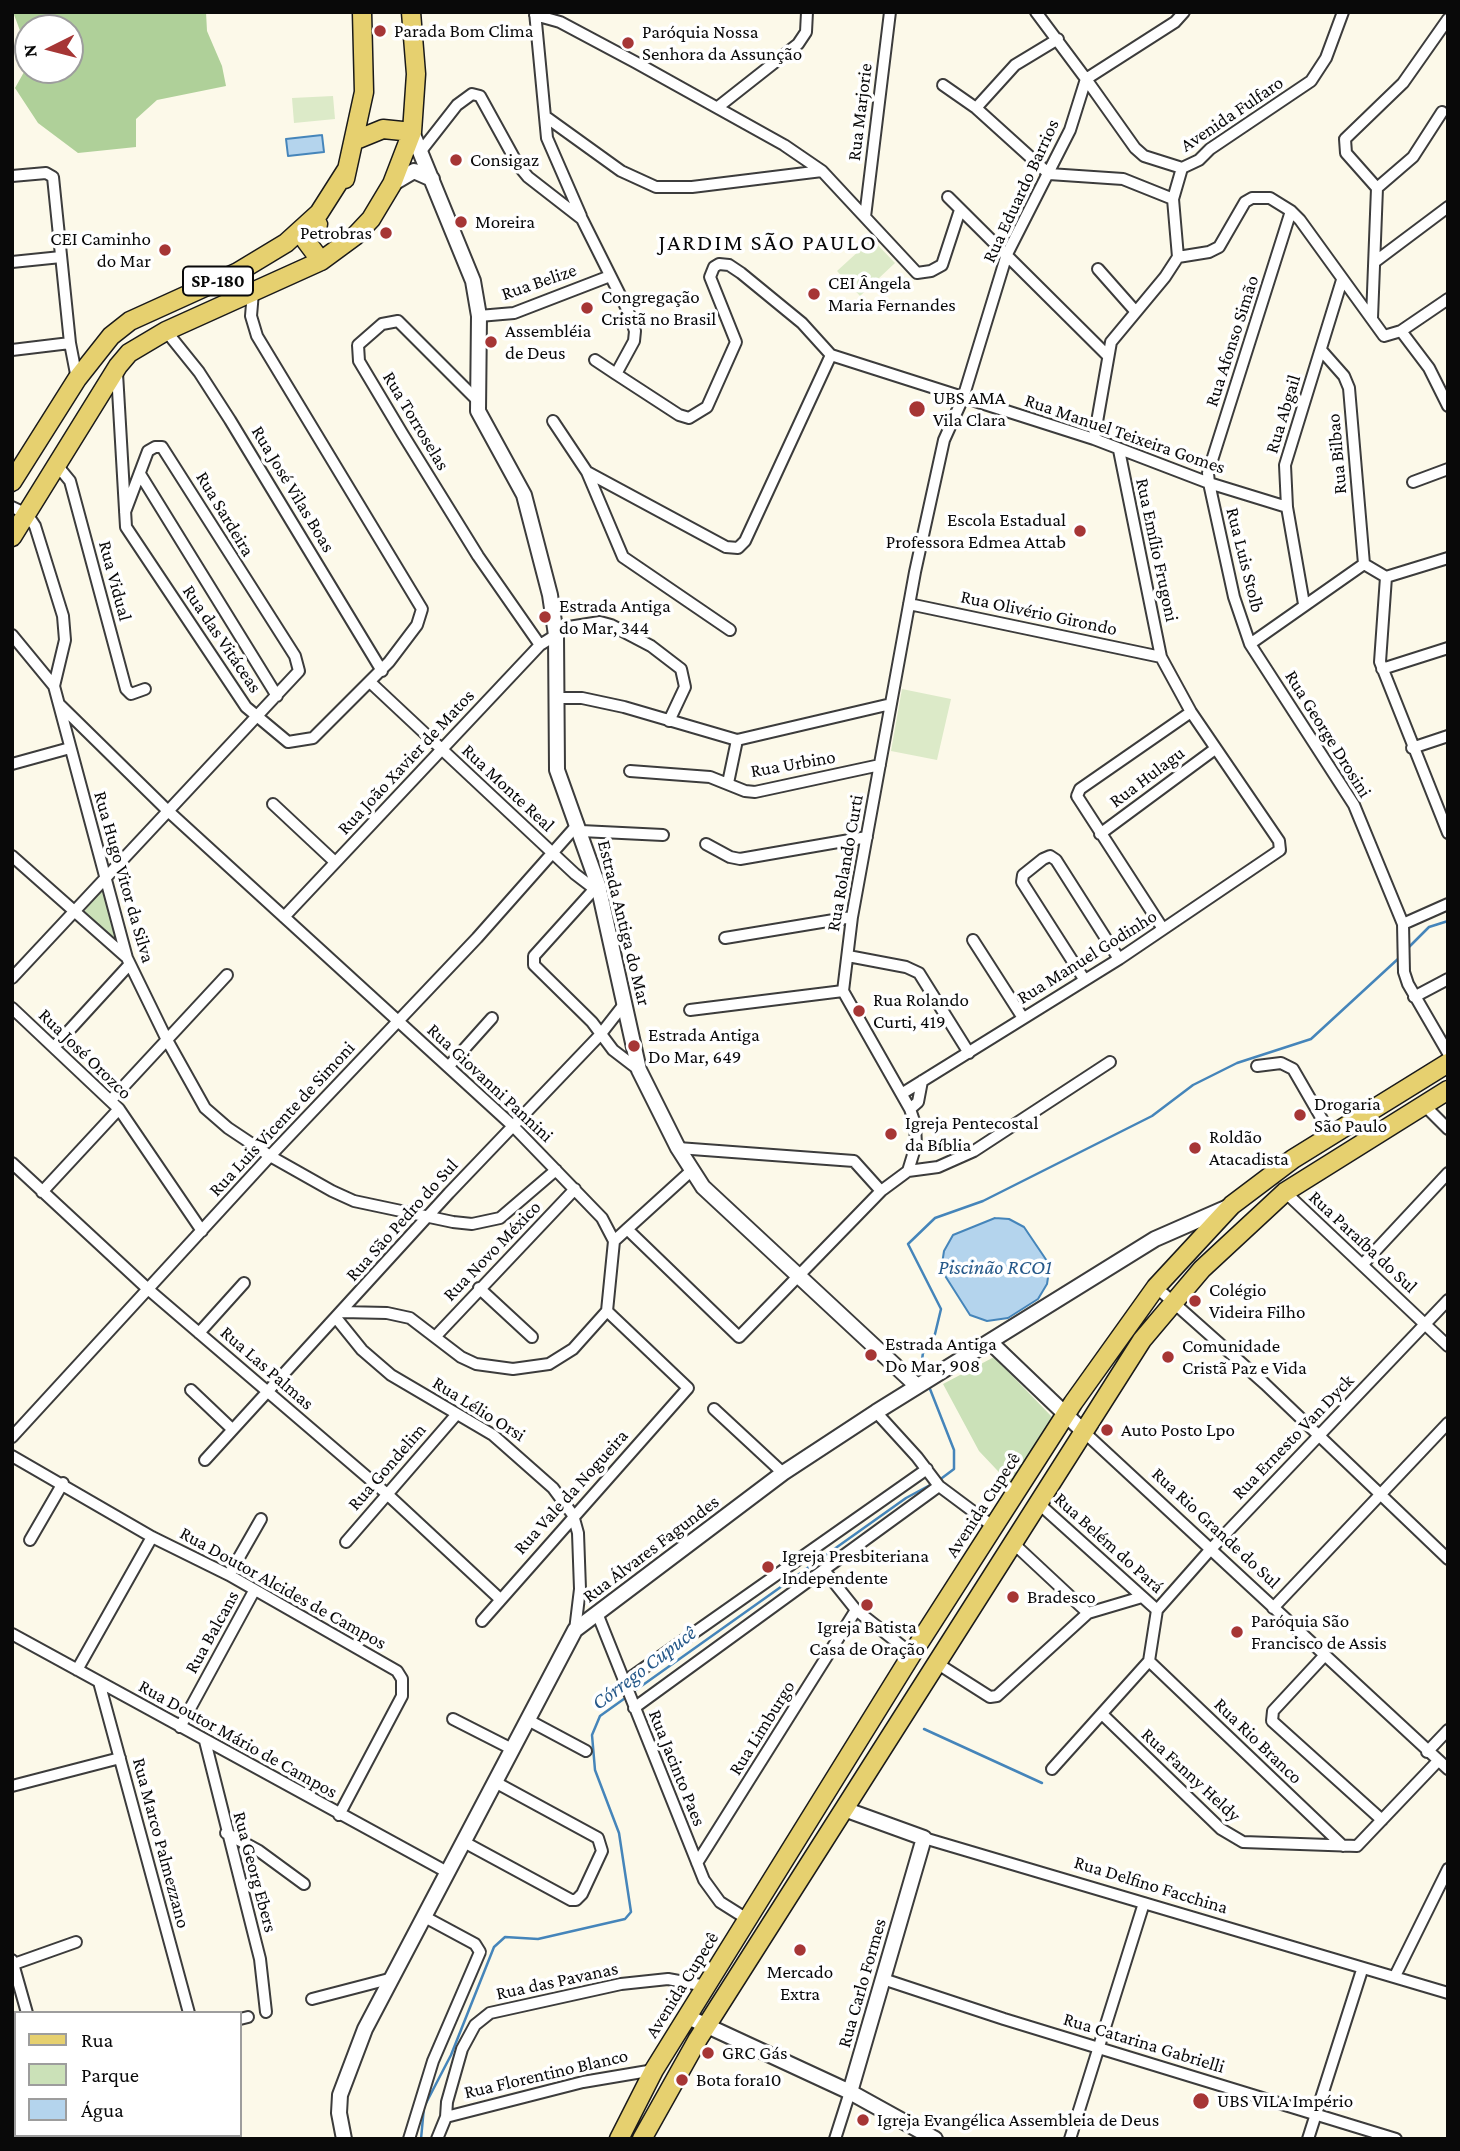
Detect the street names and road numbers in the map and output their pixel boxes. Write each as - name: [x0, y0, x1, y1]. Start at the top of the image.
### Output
- street label: Rua Marjorie: [843, 62, 877, 162]
- street label: Avenida Fulfaro: [1176, 71, 1288, 157]
- street label: Rua Eduardo Barrios: [978, 116, 1064, 266]
- street label: Rua Belize: [498, 259, 580, 305]
- road number: SP-180: [183, 267, 253, 296]
- street label: Rua Afonso Simão: [1200, 273, 1264, 409]
- street label: Rua Torroselas: [378, 367, 454, 475]
- street label: Rua Abgail: [1260, 372, 1306, 456]
- street label: Rua Manuel Teixeira Gomes: [1022, 389, 1228, 479]
- street label: Rua Bilbao: [1322, 413, 1352, 495]
- street label: Rua José Vilas Boas: [246, 422, 340, 556]
- street label: Rua Sardeira: [191, 467, 259, 561]
- street label: Rua Emílio Frugoni: [1131, 476, 1183, 624]
- street label: Rua Luis Stolb: [1221, 505, 1269, 615]
- street label: Rua Vidual: [93, 538, 137, 624]
- street label: Rua das Vitáceas: [177, 581, 267, 697]
- street label: Rua Olivério Girondo: [959, 585, 1119, 641]
- street label: Rua George Drosini: [1280, 666, 1376, 802]
- street label: Rua João Xavier de Matos: [333, 684, 479, 840]
- street label: Rua Monte Real: [457, 739, 559, 837]
- street label: Rua Hulagu: [1105, 741, 1189, 813]
- street label: Rua Urbino: [749, 745, 837, 783]
- street label: Rua Hugo Vitor da Silva: [89, 789, 159, 965]
- street label: Rua Rolando Curti: [822, 793, 868, 933]
- street label: Estrada Antiga do Mar: [592, 838, 656, 1008]
- street label: Rua Manuel Godinho: [1013, 905, 1161, 1009]
- street label: Rua José Orozco: [34, 1004, 136, 1104]
- street label: Rua Giovanni Pannini: [422, 1019, 558, 1147]
- street label: Rua Luis Vicente de Simoni: [204, 1037, 360, 1201]
- street label: Rua São Pedro do Sul: [341, 1154, 463, 1286]
- street label: Rua Paraíba do Sul: [1304, 1186, 1422, 1298]
- street label: Rua Novo México: [438, 1196, 546, 1306]
- street label: Rua Las Palmas: [216, 1321, 318, 1415]
- street label: Rua Ernesto Van Dyck: [1227, 1370, 1359, 1504]
- street label: Rua Lélio Orsi: [428, 1371, 530, 1447]
- street label: Rua Gondelim: [343, 1419, 431, 1515]
- street label: Rua Vale da Nogueira: [509, 1425, 633, 1559]
- street label: Avenida Cupecê: [941, 1448, 1025, 1562]
- street label: Rua Rio Grande do Sul: [1147, 1463, 1285, 1593]
- street label: Rua Belém do Pará: [1049, 1488, 1169, 1598]
- street label: Rua Álvares Fagundes: [578, 1490, 724, 1608]
- street label: Rua Doutor Alcides de Campos: [176, 1522, 390, 1654]
- street label: Rua Balcans: [180, 1587, 244, 1677]
- street label: Rua Doutor Mário de Campos: [135, 1675, 341, 1803]
- street label: Rua Limburgo: [724, 1676, 800, 1780]
- street label: Rua Rio Branco: [1209, 1693, 1307, 1789]
- street label: Rua Jacinto Paes: [643, 1707, 711, 1829]
- street label: Rua Fanny Heldy: [1137, 1723, 1245, 1827]
- street label: Rua Marco Palmezzano: [127, 1755, 195, 1931]
- street label: Rua Georg Ebers: [228, 1809, 282, 1935]
- street label: Rua Delfino Facchina: [1071, 1851, 1231, 1919]
- street label: Rua Carlo Formes: [833, 1916, 891, 2050]
- street label: Avenida Cupecê: [640, 1928, 724, 2042]
- street label: Rua das Pavanas: [494, 1957, 620, 2005]
- street label: Rua Catarina Gabrielli: [1061, 2008, 1227, 2078]
- street label: Rua Florentino Blanco: [462, 2044, 630, 2104]

